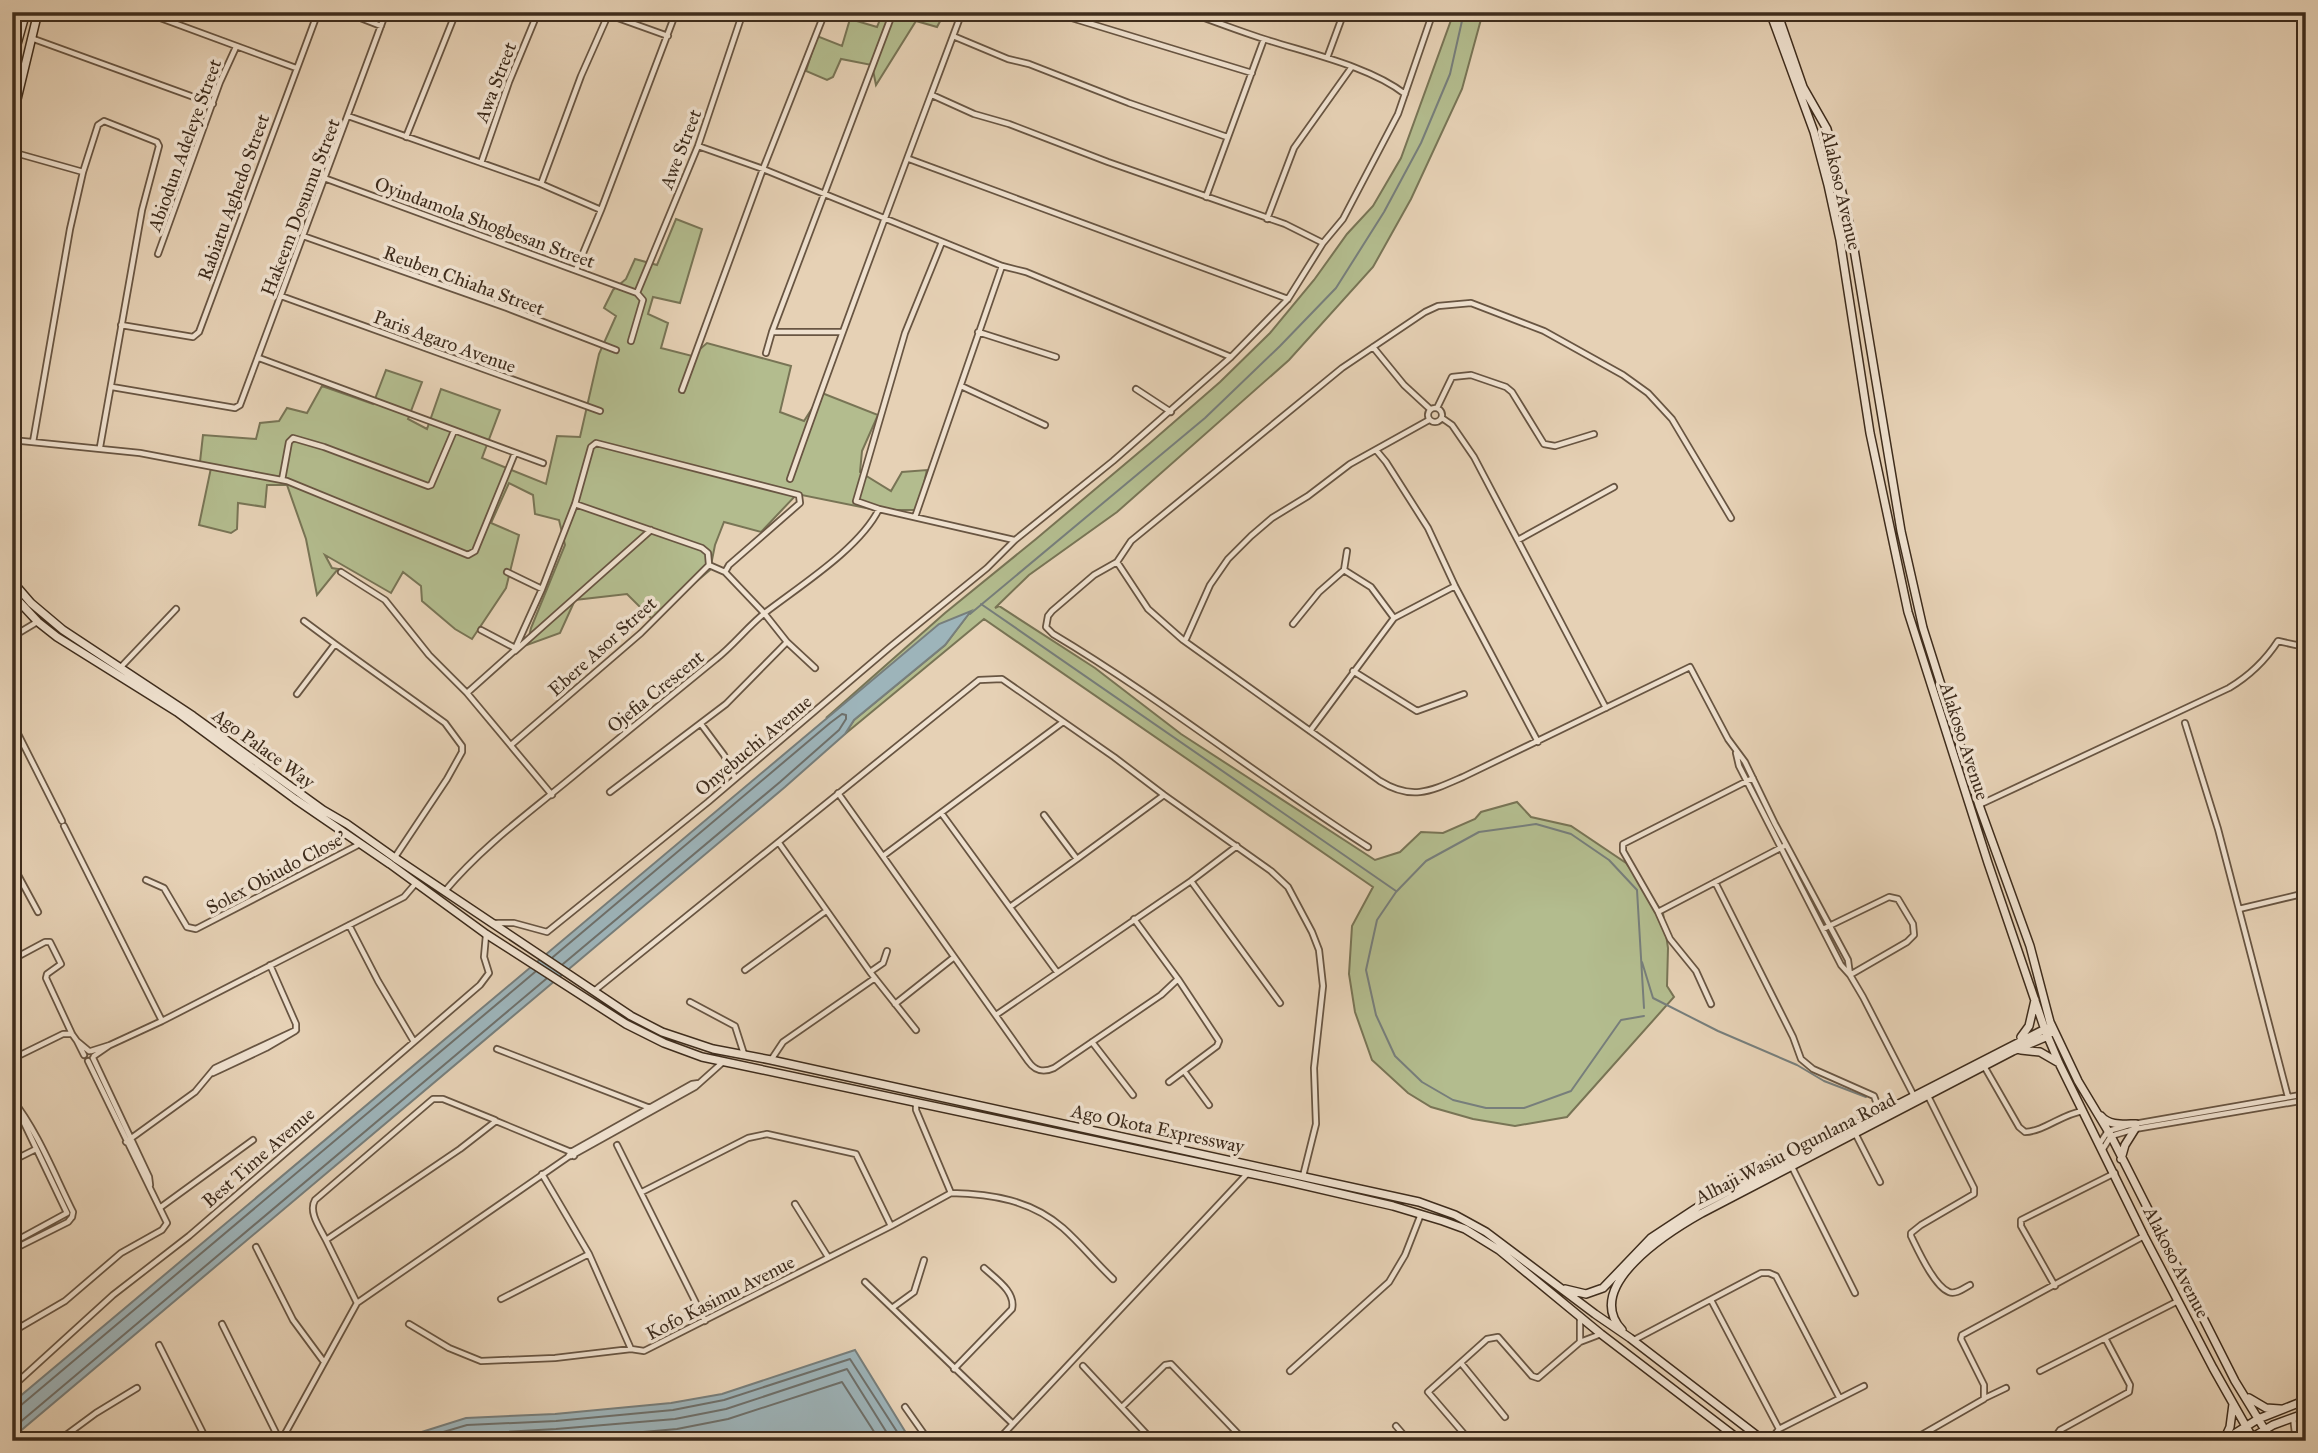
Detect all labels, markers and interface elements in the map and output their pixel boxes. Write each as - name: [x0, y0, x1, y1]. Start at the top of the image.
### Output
- street label: Awa Street: [469, 39, 521, 126]
- street label: Abiodun Adeleye Street: [142, 56, 226, 235]
- street label: Awe Street: [654, 106, 706, 193]
- street label: Rabiatu Aghedo Street: [193, 111, 275, 284]
- street label: Hakeem Dosumu Street: [256, 115, 345, 299]
- street label: Alakoso Avenue: [1816, 127, 1866, 252]
- street label: Oyindamola Shogbesan Street: [371, 172, 598, 274]
- street label: Reuben Chiaha Street: [380, 241, 548, 320]
- street label: Paris Agaro Avenue: [370, 305, 519, 379]
- street label: Ebere Asor Street: [544, 592, 661, 701]
- street label: Ojefia Crescent: [602, 645, 709, 737]
- street label: Alakoso Avenue: [1934, 679, 1994, 803]
- street label: Onyebuchi Avenue: [690, 690, 816, 801]
- street label: Ago Palace Way: [207, 703, 320, 795]
- street label: Solex Obiudo Close': [202, 826, 351, 919]
- street label: Alhaji Wasiu Ogunlana Road: [1690, 1088, 1900, 1210]
- street label: Ago Okota Expressway: [1068, 1099, 1248, 1159]
- street label: Best Time Avenue: [197, 1102, 319, 1212]
- street label: Alakoso Avenue: [2138, 1202, 2215, 1322]
- street label: Kofo Kasimu Avenue: [642, 1250, 798, 1345]

